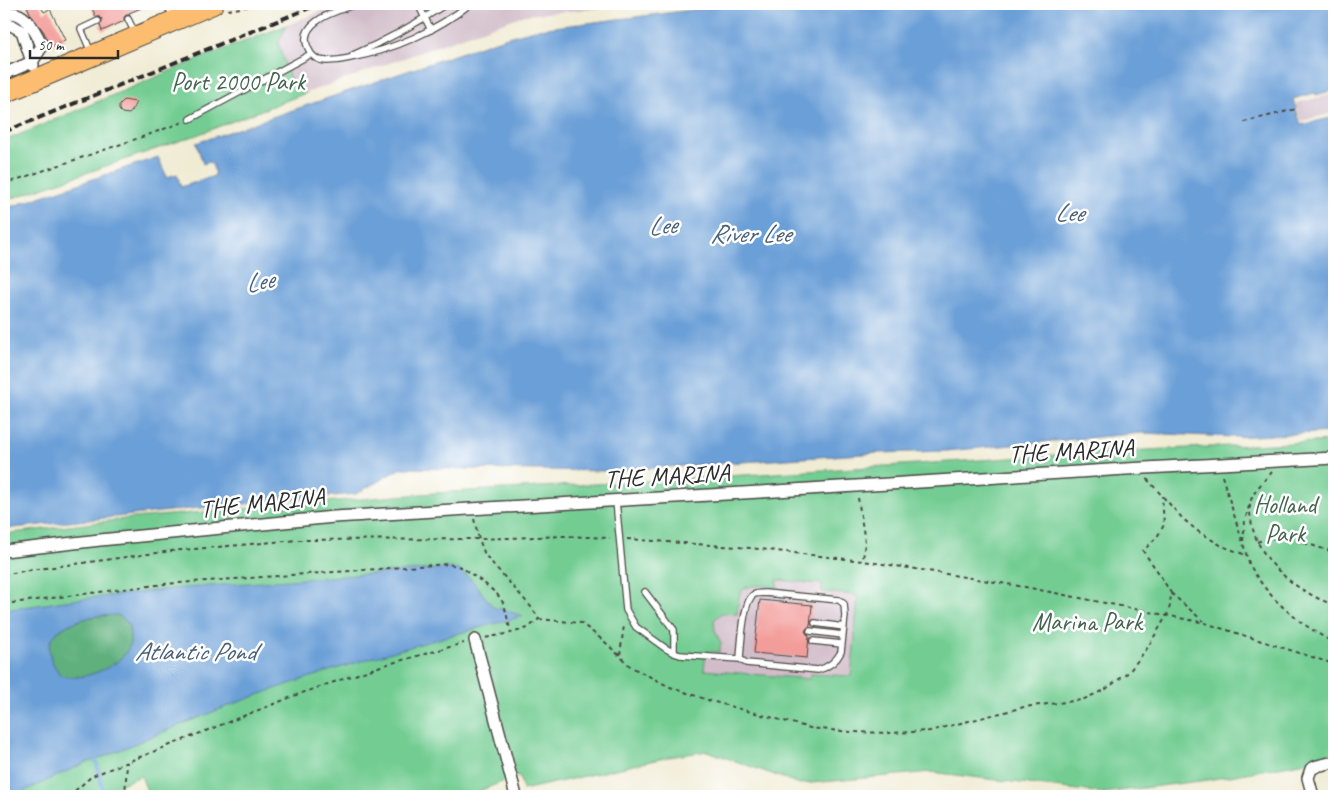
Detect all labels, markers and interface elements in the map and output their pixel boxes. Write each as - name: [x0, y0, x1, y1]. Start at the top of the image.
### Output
- scale bar: [30, 28, 118, 60]
- text: 50 m: [38, 36, 65, 55]
- park label: Port 2000 Park: [171, 66, 307, 98]
- water label: Lee: [1055, 196, 1087, 229]
- water label: Lee: [647, 208, 681, 243]
- water label: River Lee: [710, 217, 794, 250]
- water label: Lee: [242, 262, 279, 300]
- street label: THE MARINA: [1008, 432, 1136, 470]
- street label: THE MARINA: [604, 457, 732, 495]
- street label: THE MARINA: [198, 480, 327, 525]
- park label: Holland Park: [1254, 489, 1320, 550]
- park label: Marina Park: [1032, 606, 1144, 638]
- water label: Atlantic Pond: [135, 635, 263, 668]

